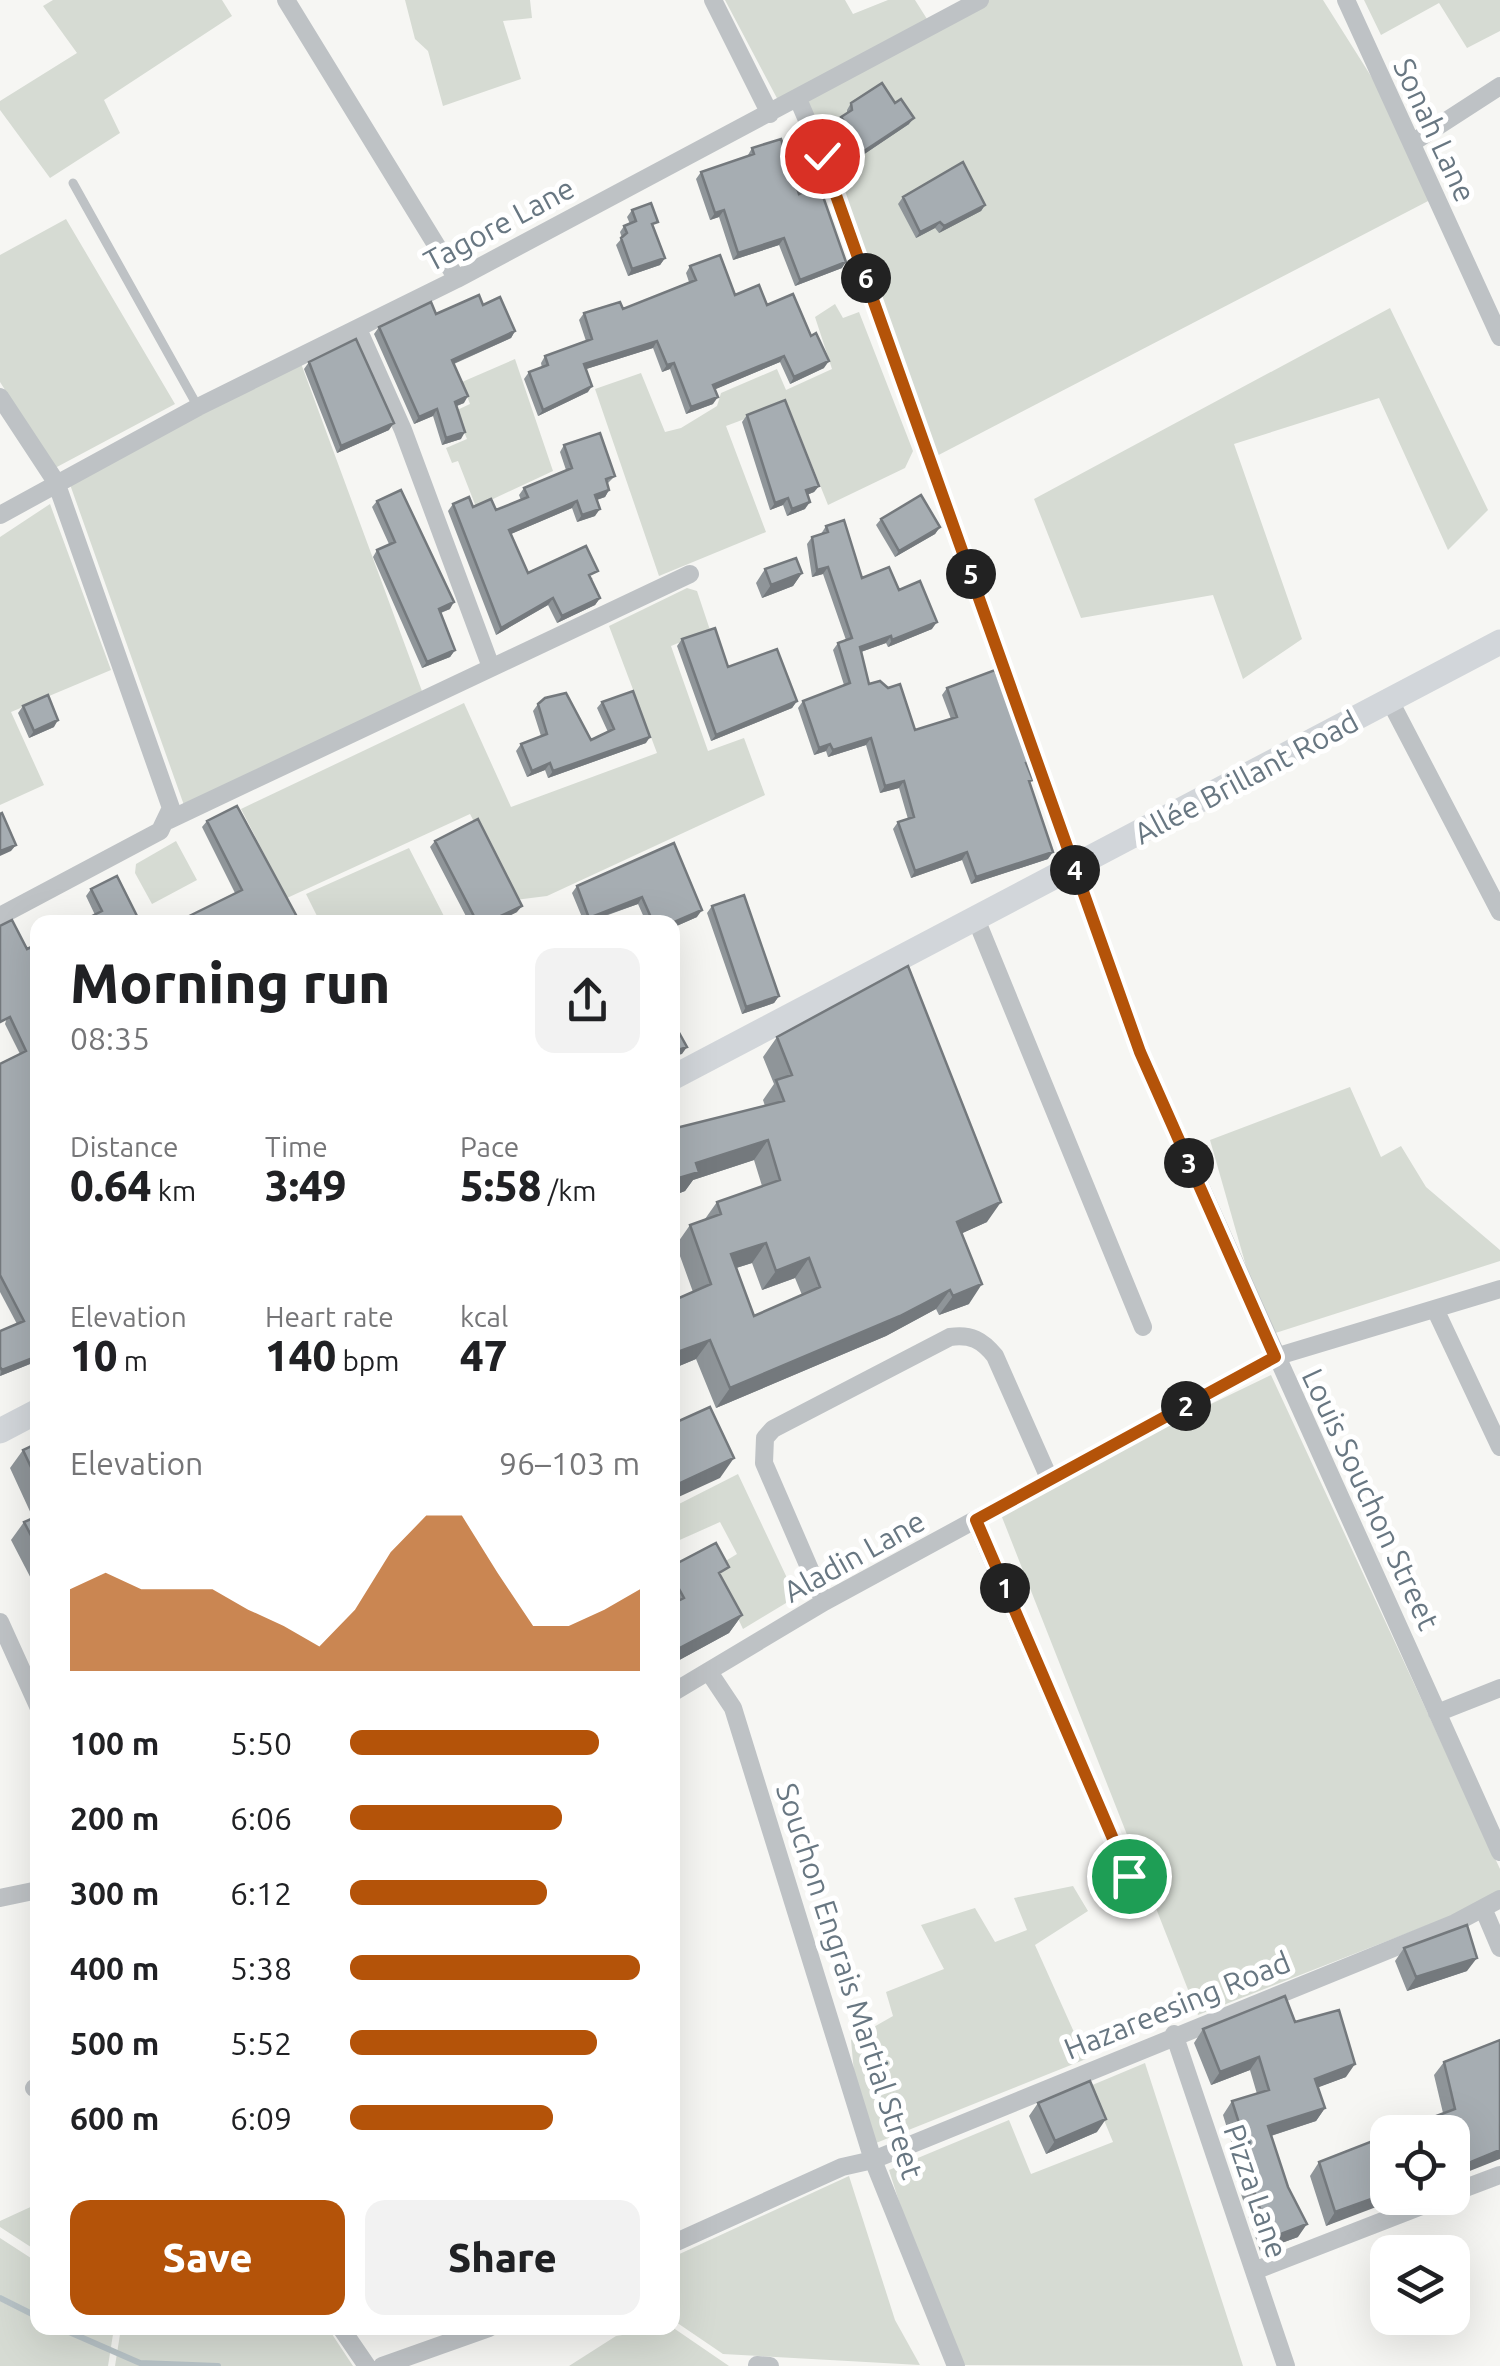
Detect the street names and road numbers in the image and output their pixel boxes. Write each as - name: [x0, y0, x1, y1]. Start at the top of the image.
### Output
- street label: Sonah Lane: [1387, 53, 1483, 207]
- street label: Tagore Lane: [418, 170, 580, 278]
- street label: Allée Brillant Road: [1128, 704, 1364, 850]
- street label: Louis Souchon Street: [1296, 1363, 1446, 1635]
- street label: Aladin Lane: [777, 1503, 931, 1609]
- street label: Souchon Engrais Martial Street: [770, 1779, 930, 2183]
- street label: Hazareesing Road: [1059, 1944, 1295, 2066]
- street label: Pizza Lane: [1217, 2120, 1295, 2262]

